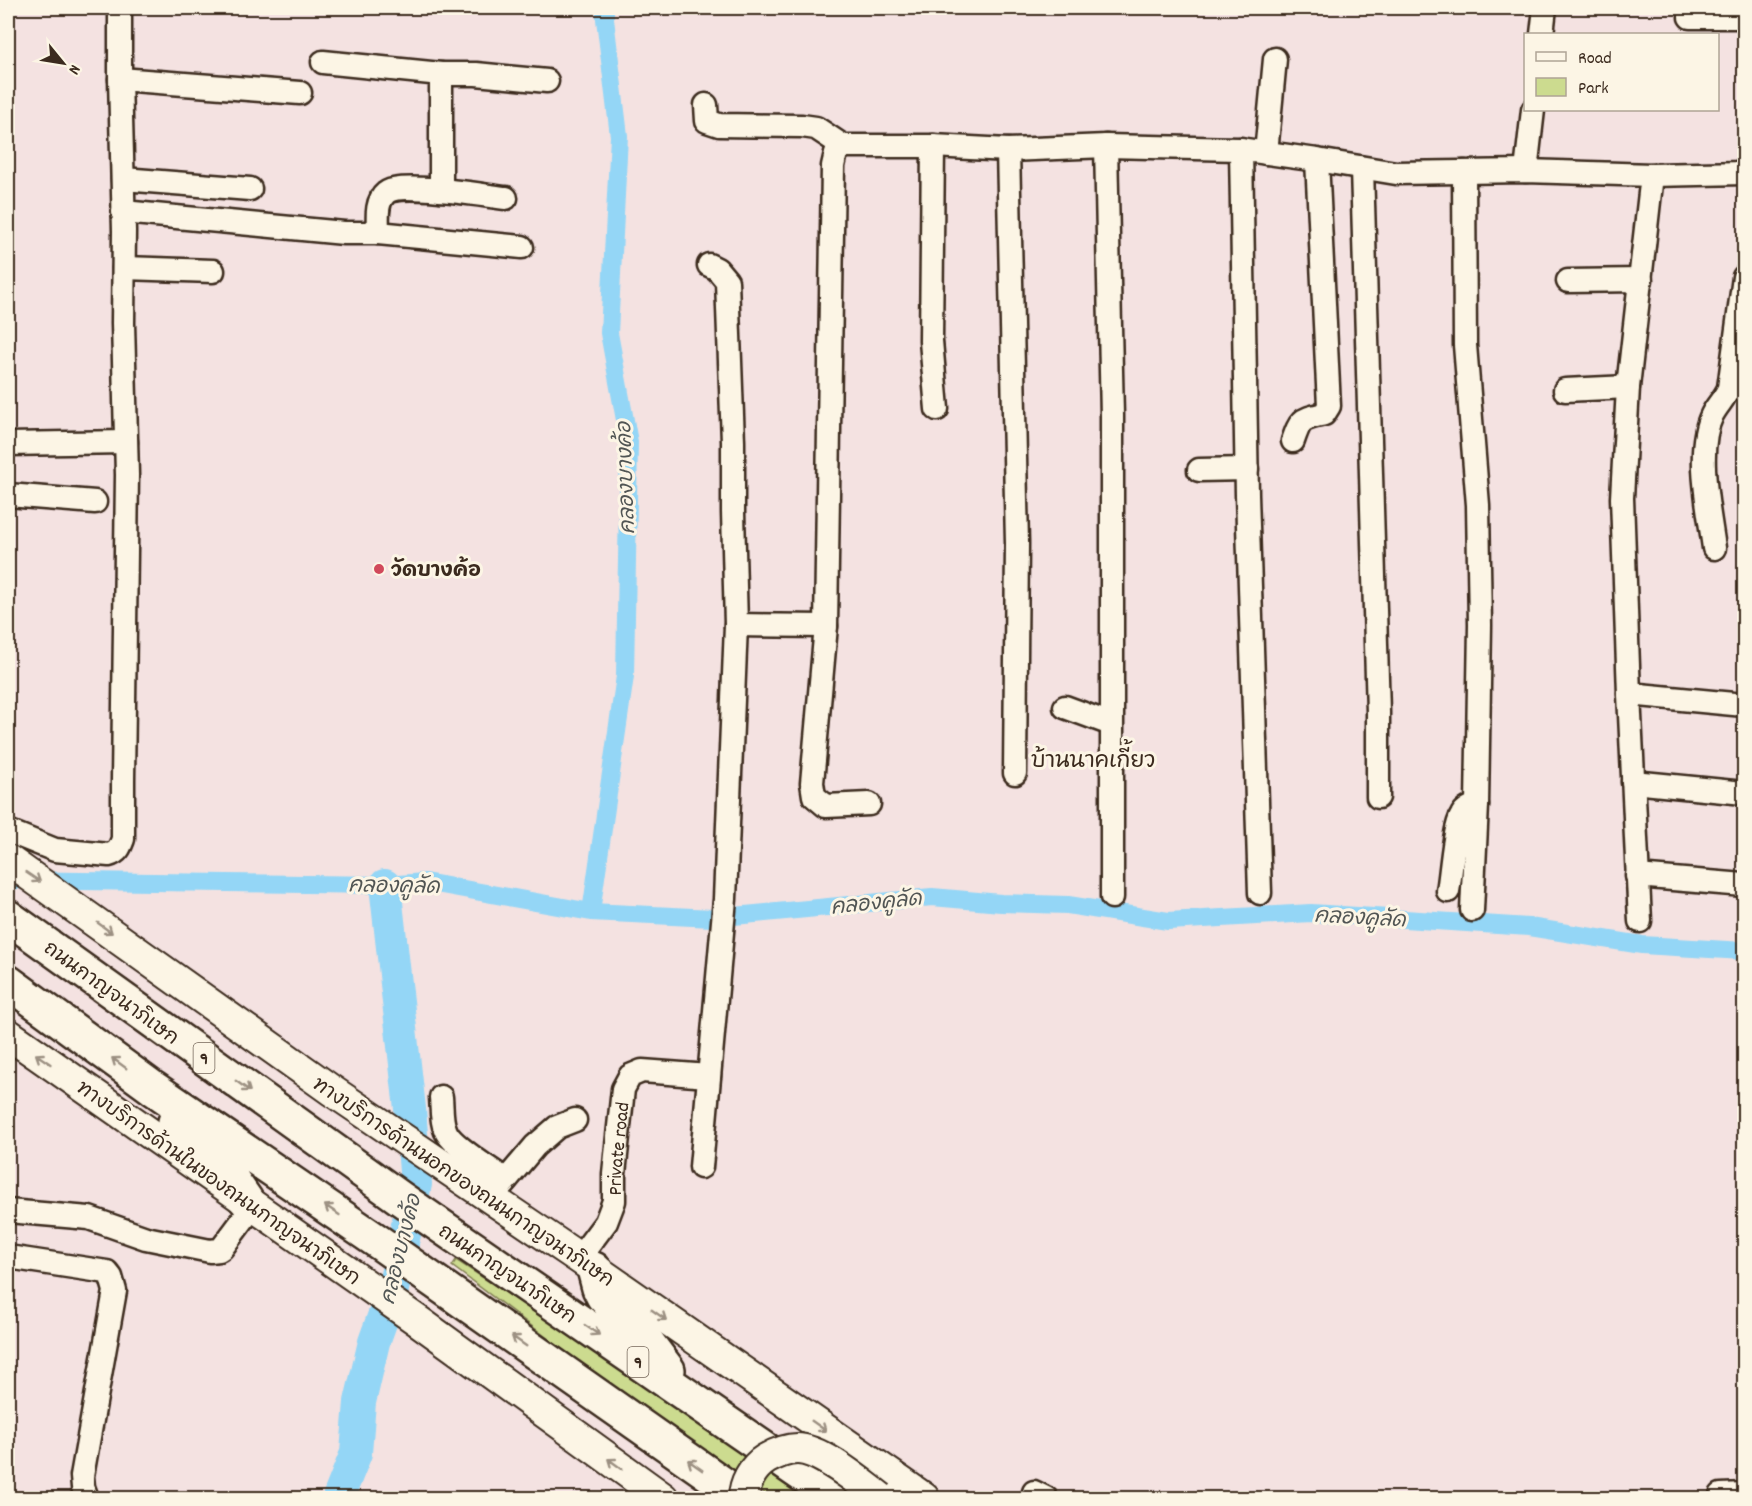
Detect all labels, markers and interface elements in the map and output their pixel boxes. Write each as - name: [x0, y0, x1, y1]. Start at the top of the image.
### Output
- north arrow: [33, 33, 93, 93]
- legend: [1524, 33, 1719, 111]
- text: Road: [1578, 47, 1612, 72]
- text: N: [62, 60, 86, 79]
- text: Park: [1578, 77, 1609, 102]
- water label: คลองบางค้อ: [610, 420, 645, 535]
- place label: วัดบางค้อ: [391, 556, 481, 586]
- marker: วัดบางค้อ: [372, 562, 386, 576]
- district label: บ้านนาคเกี้ยว: [1031, 738, 1155, 778]
- one-way arrow: [24, 871, 40, 883]
- water label: คลองคูลัด: [348, 872, 441, 904]
- water label: คลองคูลัด: [829, 885, 925, 925]
- water label: คลองคูลัด: [1314, 903, 1408, 937]
- one-way arrow: [96, 922, 112, 934]
- street label: ถนนกาญจนาภิเษก: [37, 935, 184, 1053]
- road number: 9: [194, 1043, 214, 1073]
- one-way arrow: [35, 1052, 52, 1064]
- one-way arrow: [112, 1057, 128, 1070]
- street label: ทางบริการด้านนอกของถนนกาญจนาภิเษก: [309, 1071, 619, 1291]
- street label: ทางบริการด้านในของถนนกาญจนาภิเษก: [70, 1074, 366, 1294]
- one-way arrow: [234, 1080, 250, 1092]
- street label: Private road: [603, 1101, 639, 1195]
- water label: คลองบางค้อ: [374, 1190, 431, 1308]
- one-way arrow: [324, 1204, 340, 1216]
- street label: ถนนกาญจนาภิเษก: [434, 1218, 582, 1328]
- one-way arrow: [651, 1309, 667, 1321]
- one-way arrow: [583, 1324, 600, 1336]
- one-way arrow: [511, 1335, 527, 1347]
- road number: 9: [628, 1347, 648, 1377]
- one-way arrow: [811, 1420, 827, 1432]
- one-way arrow: [608, 1458, 624, 1470]
- one-way arrow: [688, 1459, 704, 1471]

